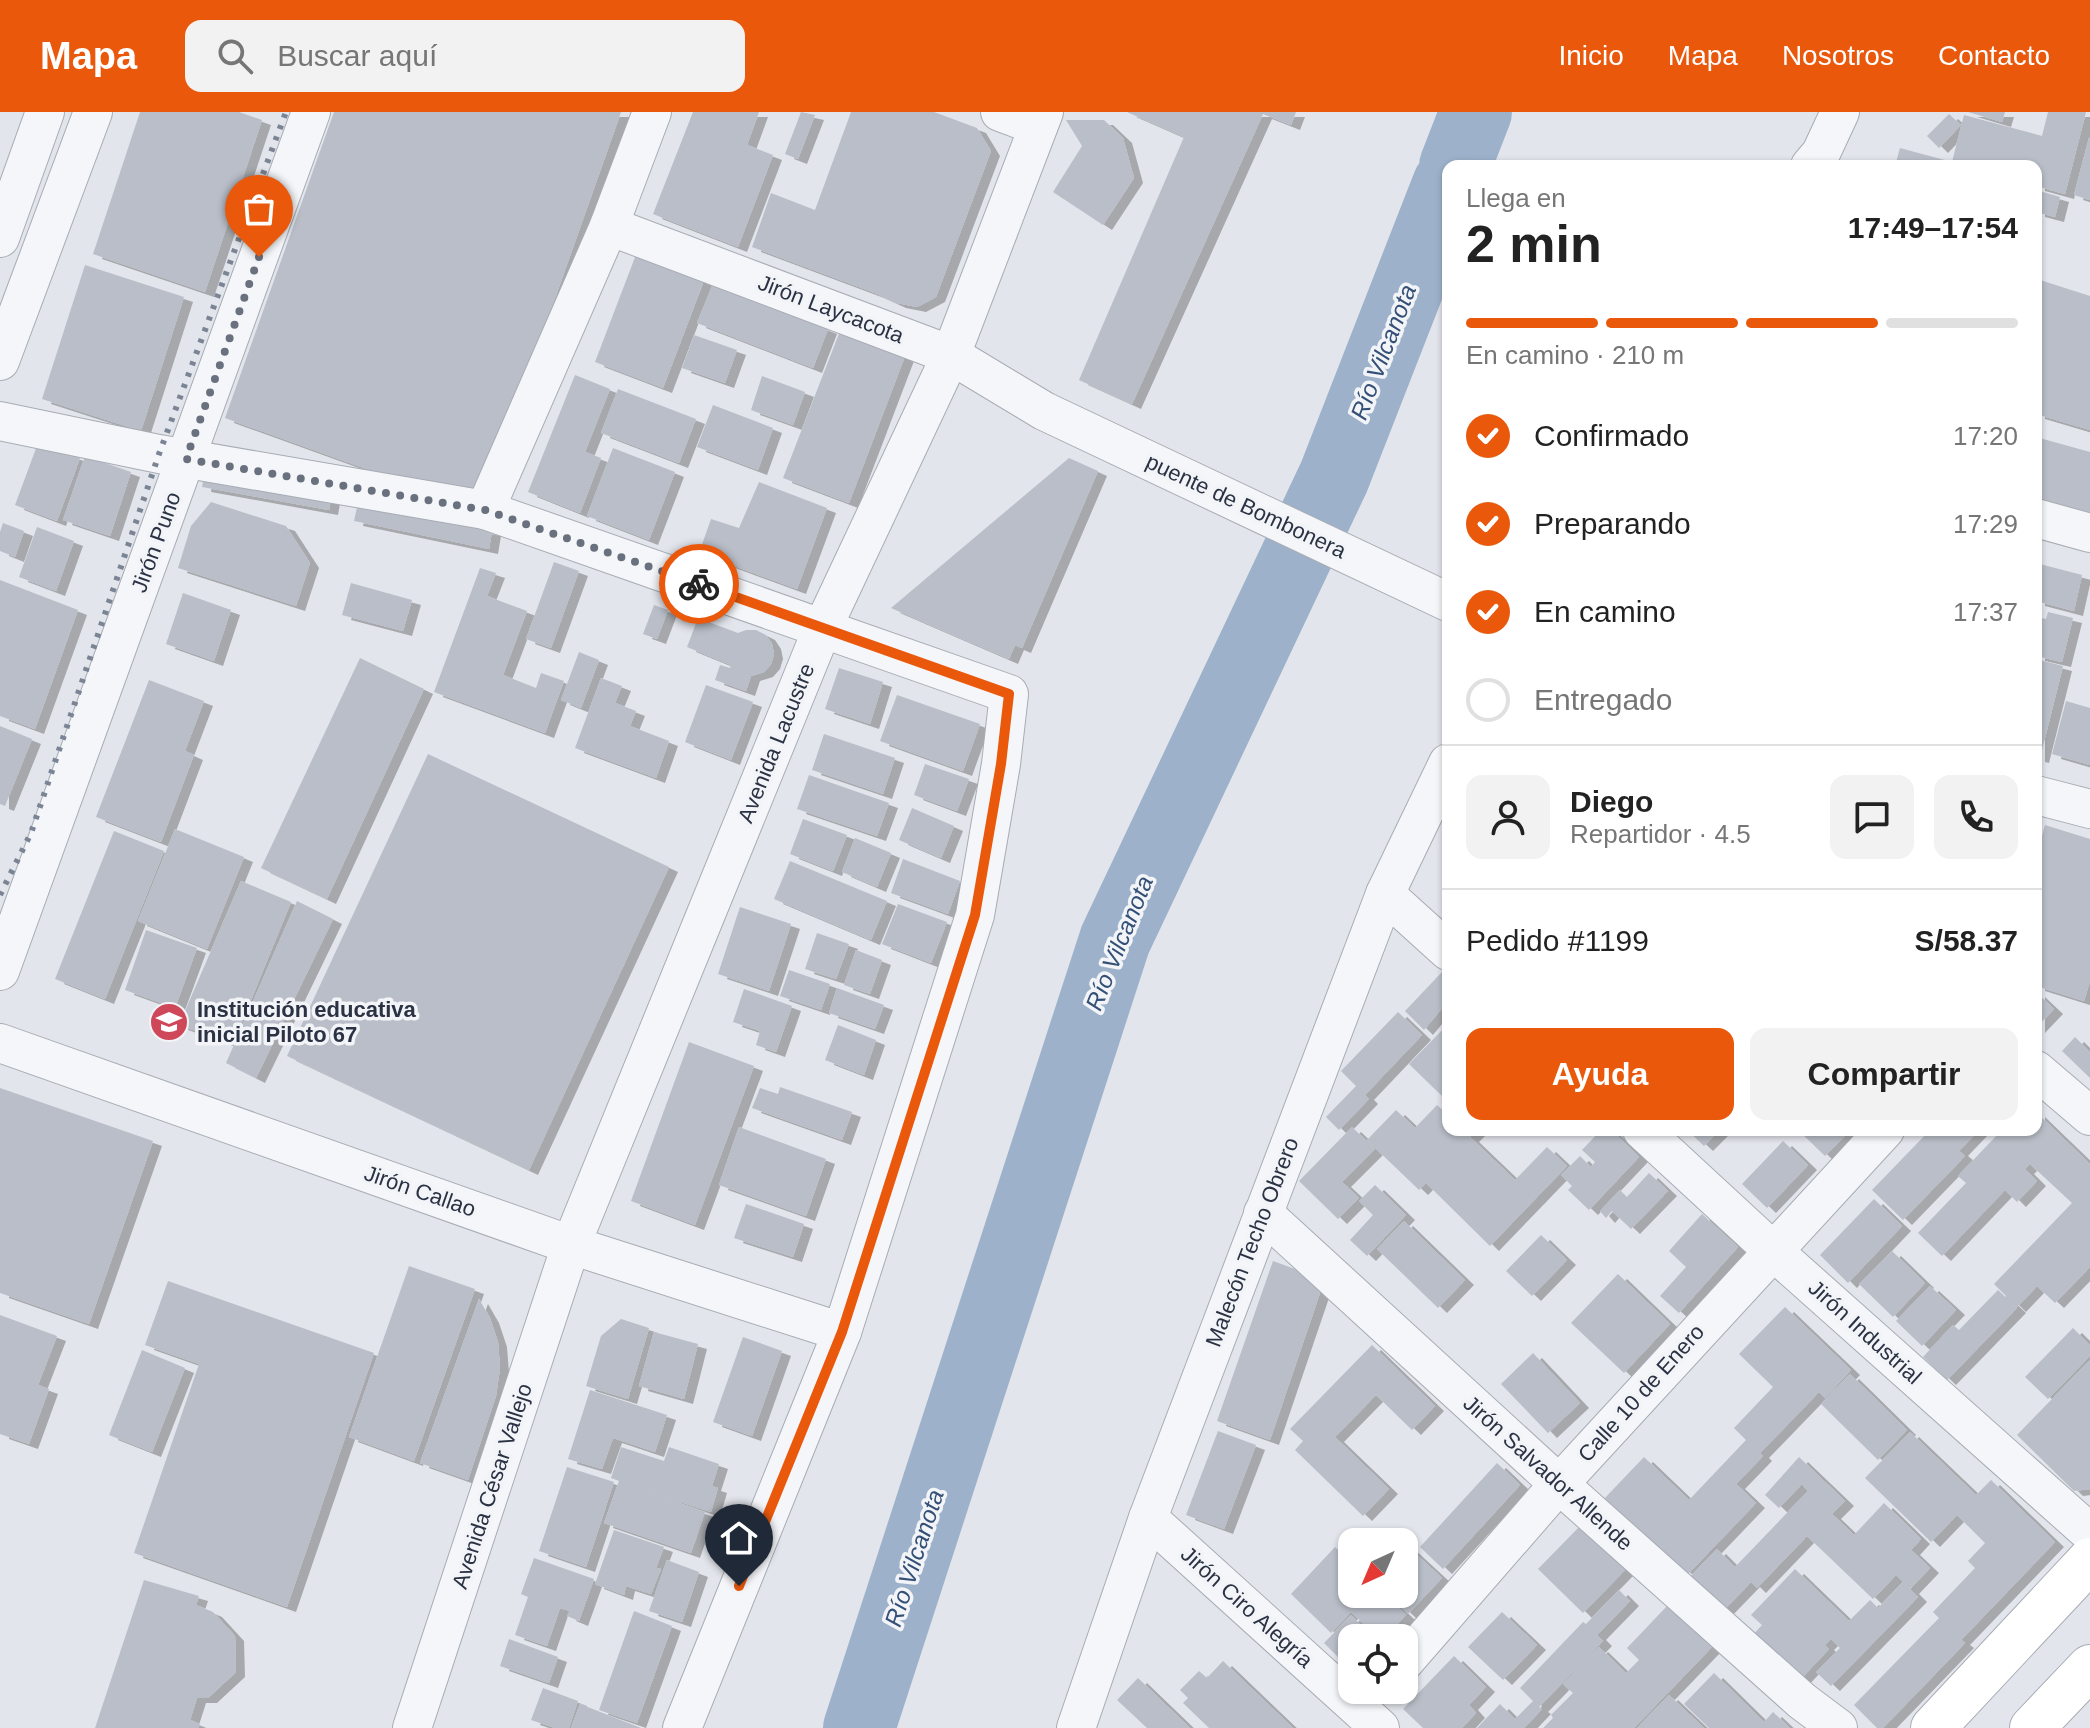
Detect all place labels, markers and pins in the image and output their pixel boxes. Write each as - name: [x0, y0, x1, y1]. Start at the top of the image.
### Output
- pin: [225, 175, 293, 257]
- place label: Institución educativa inicial Piloto 67: [197, 997, 417, 1047]
- school or university icon: Institución educativa inicial Piloto 67: [148, 1001, 190, 1043]
- pin: [705, 1504, 773, 1586]

